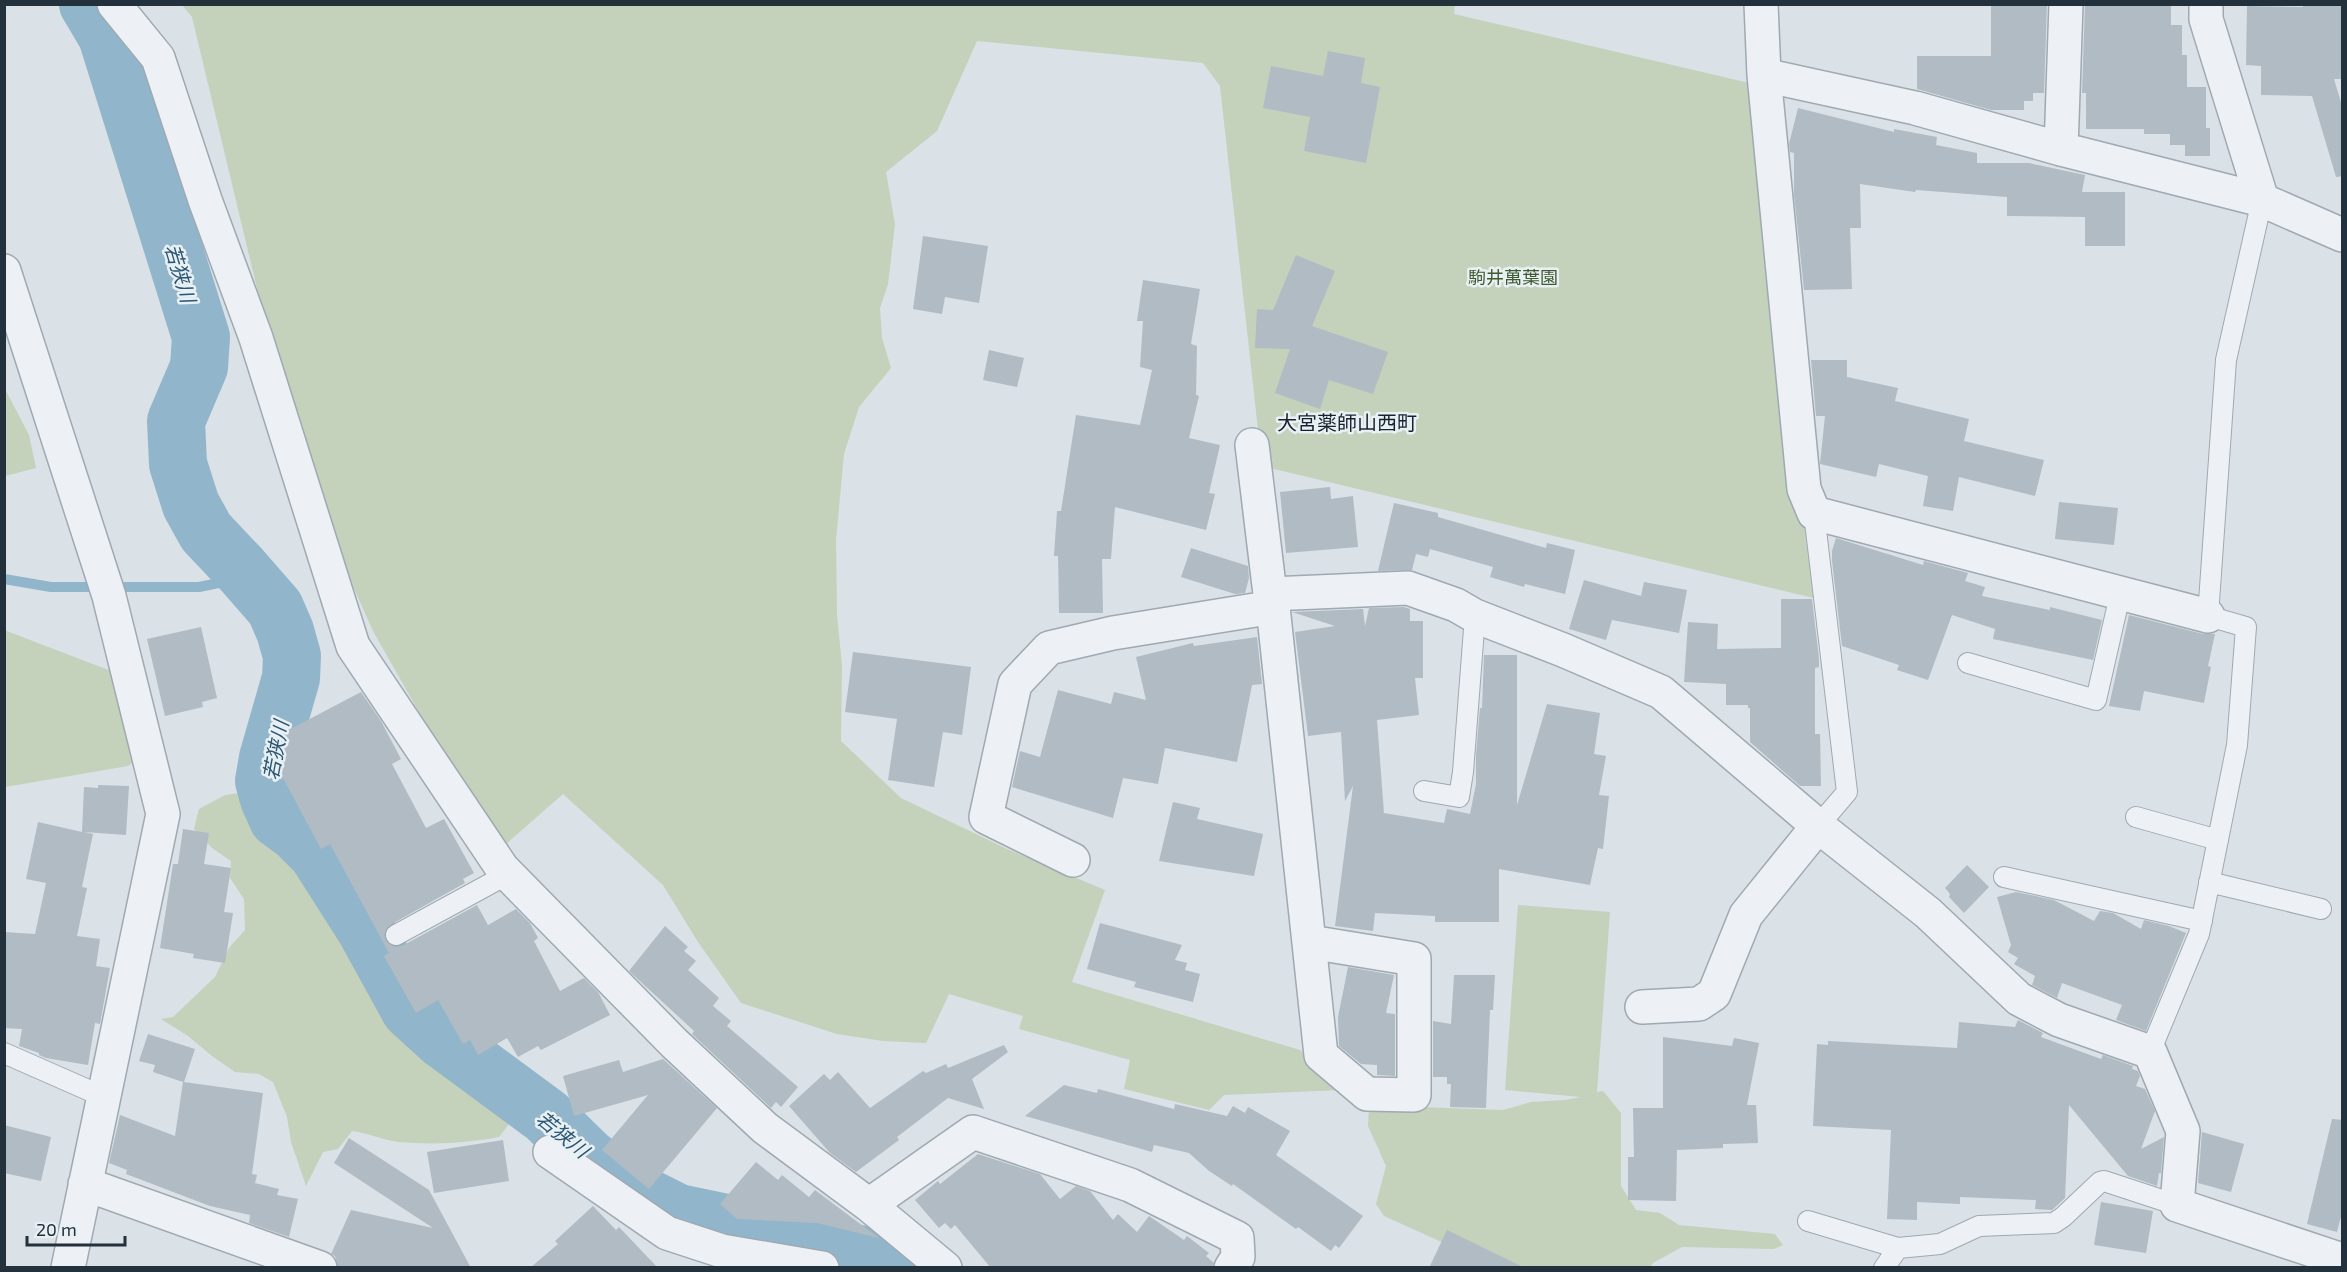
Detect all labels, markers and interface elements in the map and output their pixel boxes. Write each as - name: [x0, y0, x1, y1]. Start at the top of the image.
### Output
- water label: 若狭川: [161, 241, 202, 307]
- park label: 駒井萬葉園: [1468, 266, 1558, 288]
- district label: 大宮薬師山西町: [1277, 410, 1417, 434]
- water label: 若狭川: [257, 716, 293, 782]
- water label: 若狭川: [532, 1106, 595, 1163]
- scale bar: [27, 1209, 124, 1247]
- text: 20 m: [36, 1218, 77, 1240]

